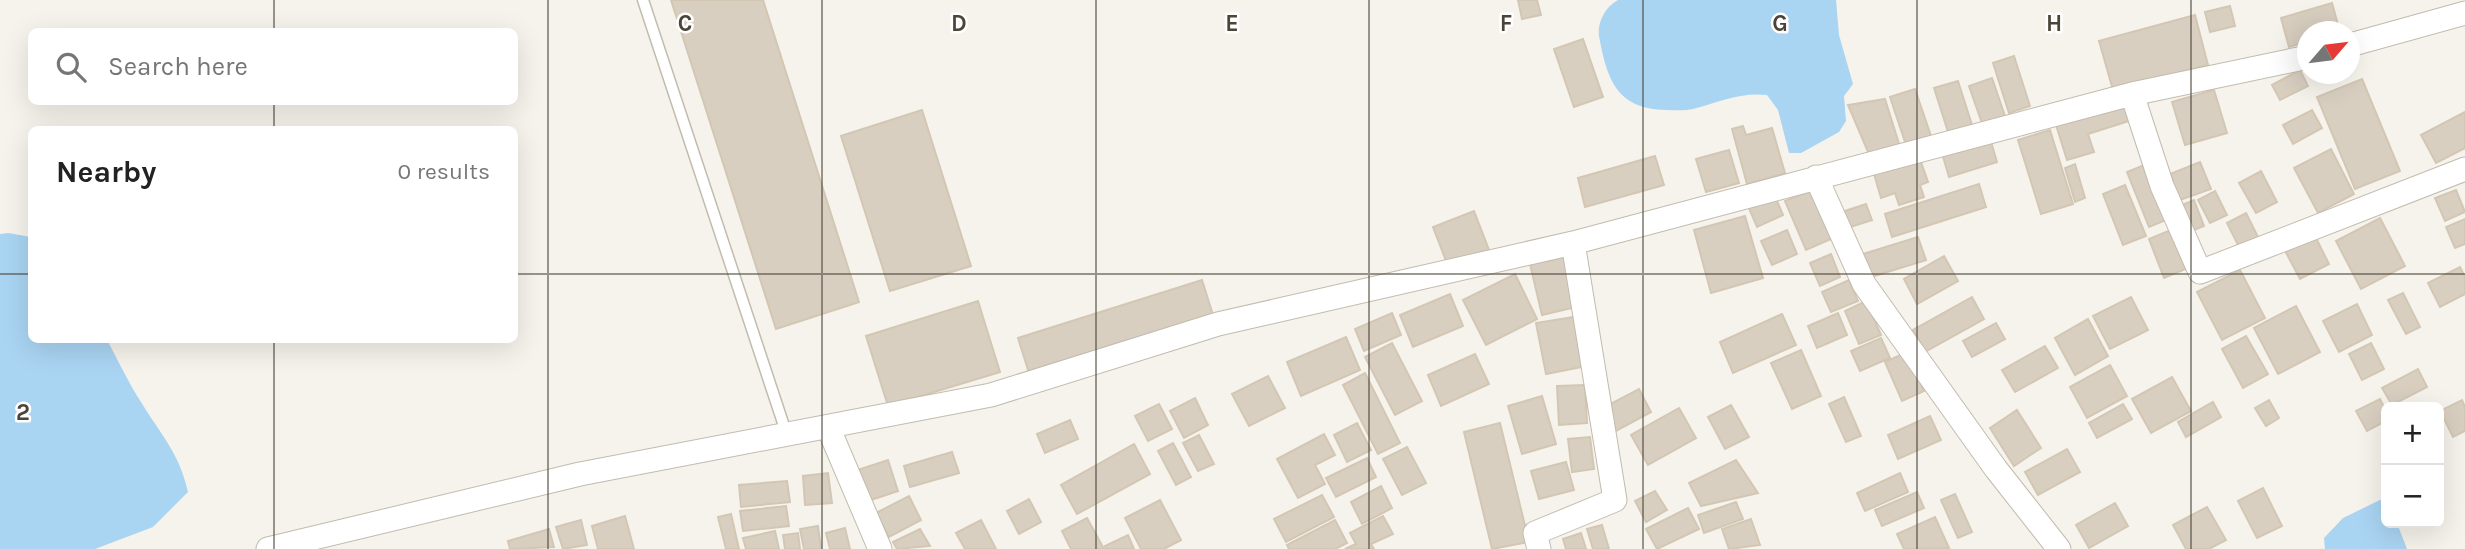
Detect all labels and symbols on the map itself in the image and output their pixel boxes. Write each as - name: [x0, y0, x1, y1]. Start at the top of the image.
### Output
- text: C: [678, 10, 692, 37]
- text: D: [951, 10, 967, 37]
- text: E: [1225, 10, 1239, 37]
- text: F: [1500, 10, 1512, 37]
- text: G: [1772, 10, 1788, 37]
- text: H: [2046, 10, 2062, 37]
- north arrow: [2297, 21, 2360, 84]
- text: 2: [16, 399, 30, 426]

